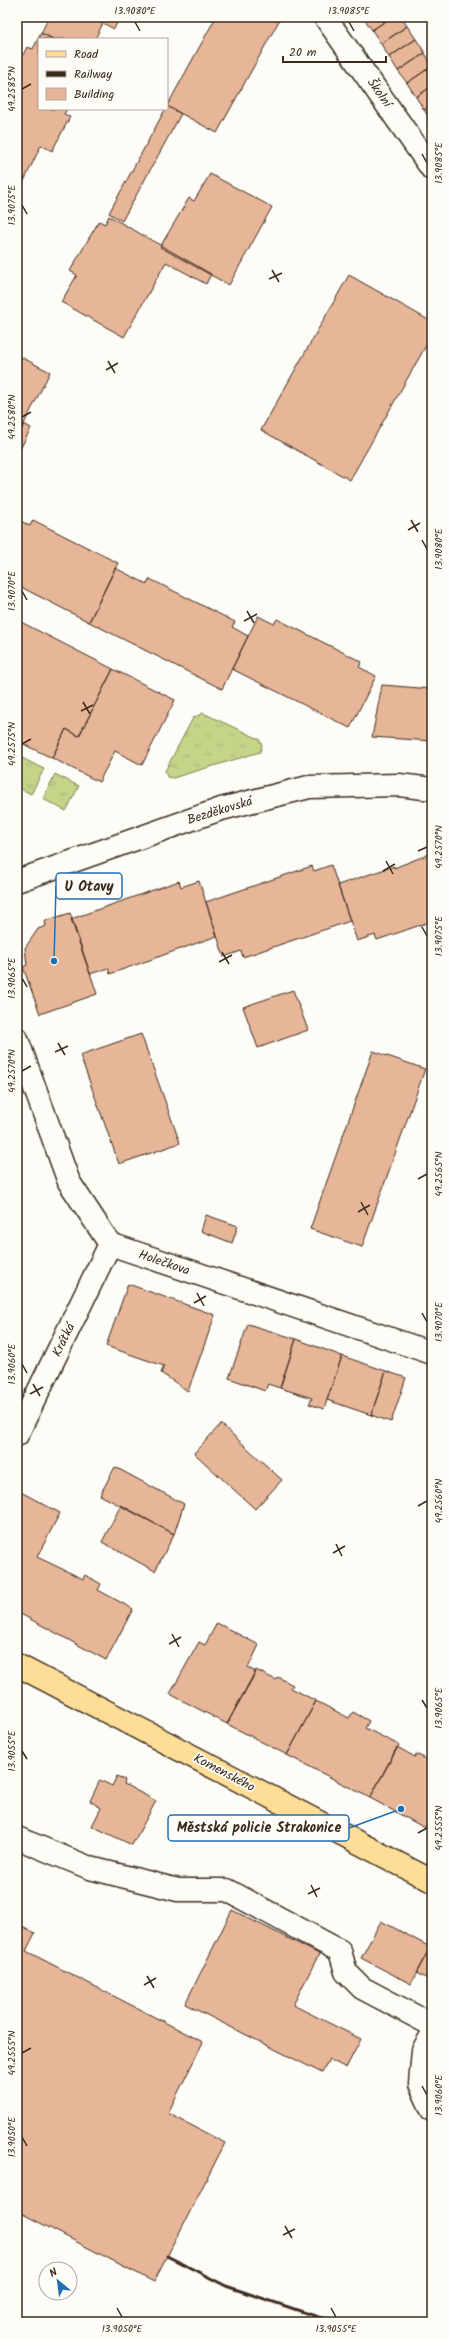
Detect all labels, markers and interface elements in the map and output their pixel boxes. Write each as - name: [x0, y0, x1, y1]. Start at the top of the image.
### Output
- text: 13.9080°E: [114, 3, 157, 19]
- text: 13.9085°E: [328, 3, 371, 19]
- legend: [38, 38, 168, 110]
- scale bar: [283, 38, 386, 64]
- text: 20 m: [289, 43, 317, 62]
- text: Road: [74, 45, 99, 64]
- text: Railway: [74, 65, 112, 84]
- text: 49.2585°N: [4, 66, 20, 112]
- street label: Školní: [361, 74, 398, 114]
- text: Building: [74, 85, 114, 104]
- text: 13.9085°E: [431, 141, 447, 184]
- text: 13.9075°E: [4, 184, 20, 225]
- text: 49.2580°N: [4, 394, 20, 440]
- text: 13.9080°E: [431, 527, 447, 570]
- text: 13.9070°E: [4, 570, 20, 611]
- text: 49.2575°N: [4, 722, 20, 766]
- street label: Bezděkovská: [185, 791, 257, 831]
- text: 49.2570°N: [431, 825, 447, 869]
- callout: U Otavy: [56, 873, 122, 899]
- text: U Otavy: [64, 876, 114, 898]
- text: 13.9075°E: [431, 915, 447, 956]
- text: 13.9065°E: [4, 956, 20, 999]
- text: 49.2570°N: [4, 1049, 20, 1093]
- text: 49.2565°N: [431, 1151, 447, 1197]
- street label: Holečkova: [136, 1244, 192, 1282]
- text: 13.9070°E: [431, 1301, 447, 1342]
- street label: Krátká: [47, 1318, 82, 1361]
- text: 13.9060°E: [4, 1342, 20, 1384]
- text: 49.2560°N: [431, 1478, 447, 1523]
- text: 13.9065°E: [431, 1686, 447, 1729]
- text: 13.9055°E: [4, 1729, 20, 1772]
- street label: Komenského: [190, 1748, 259, 1798]
- text: 49.2555°N: [431, 1805, 447, 1850]
- callout: Městská policie Strakonice: [168, 1815, 349, 1841]
- text: Městská policie Strakonice: [177, 1817, 341, 1839]
- text: 49.2555°N: [4, 2030, 20, 2075]
- text: 13.9060°E: [431, 2073, 447, 2115]
- text: 13.9050°E: [4, 2115, 20, 2157]
- north arrow: [38, 2261, 78, 2301]
- text: N: [46, 2264, 61, 2283]
- text: 13.9050°E: [102, 2321, 144, 2337]
- text: 13.9055°E: [315, 2321, 358, 2337]

